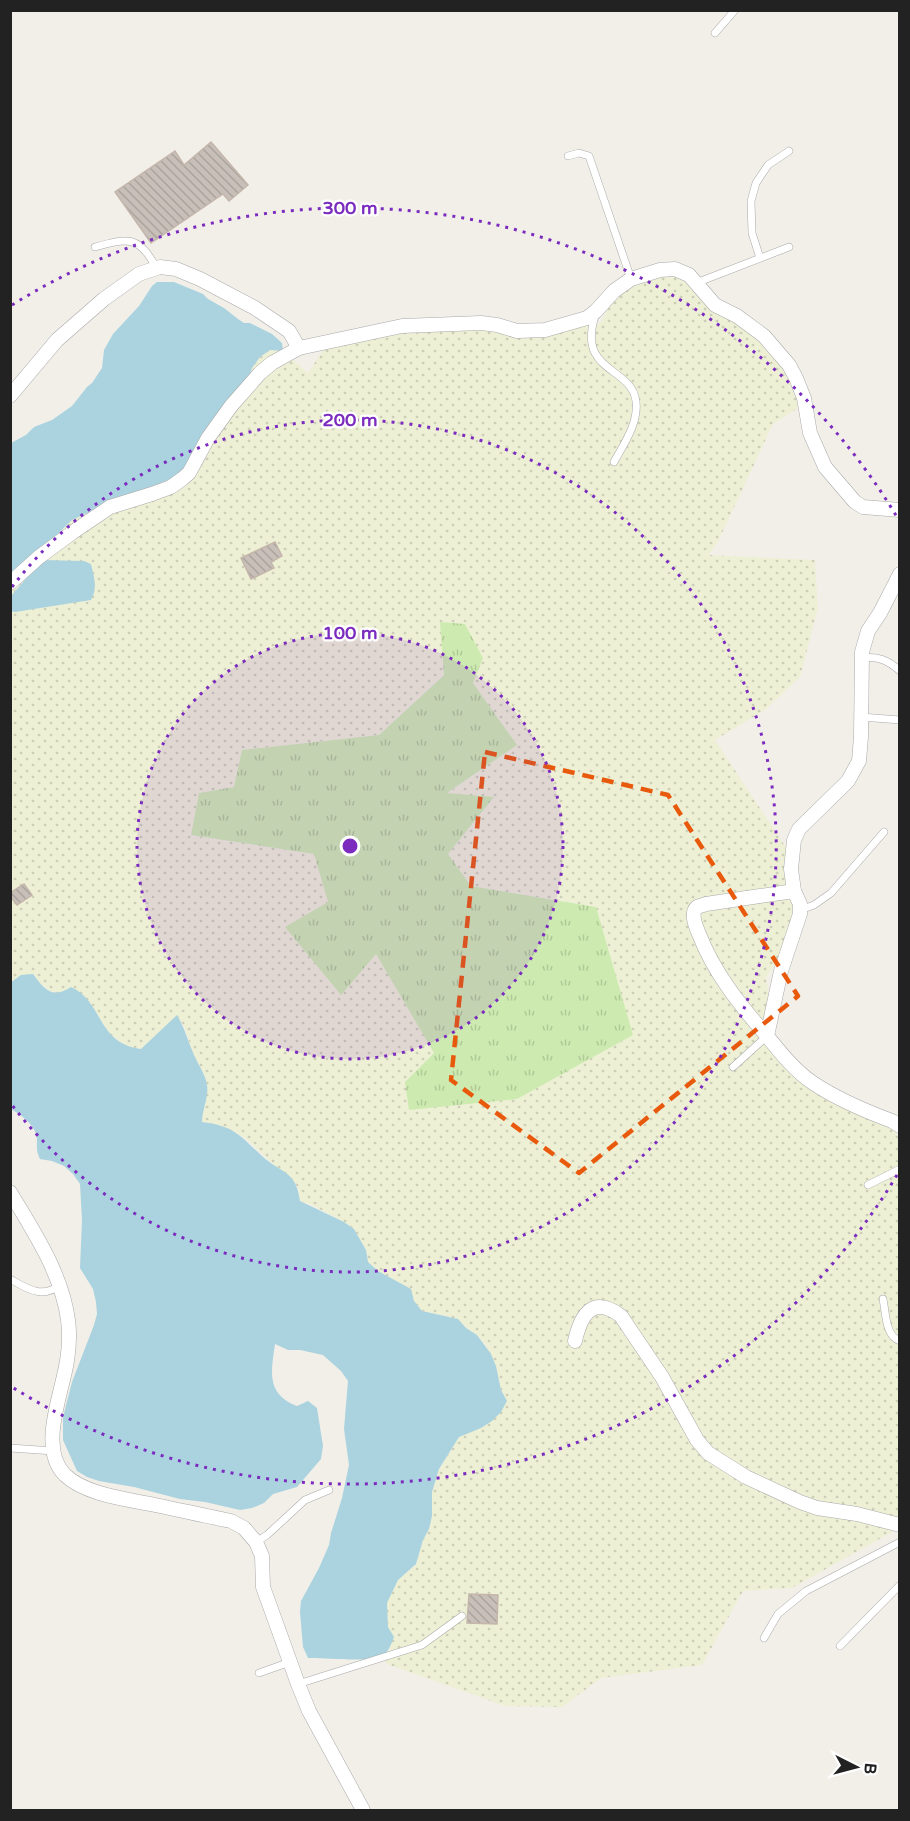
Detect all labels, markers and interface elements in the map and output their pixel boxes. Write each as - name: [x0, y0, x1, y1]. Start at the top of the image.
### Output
- text: 300 m: [322, 197, 378, 219]
- text: 200 m: [322, 409, 378, 431]
- text: 100 m: [322, 622, 378, 644]
- centre of rings: [340, 836, 360, 856]
- north arrow: [826, 1737, 886, 1797]
- text: B: [859, 1762, 880, 1775]

